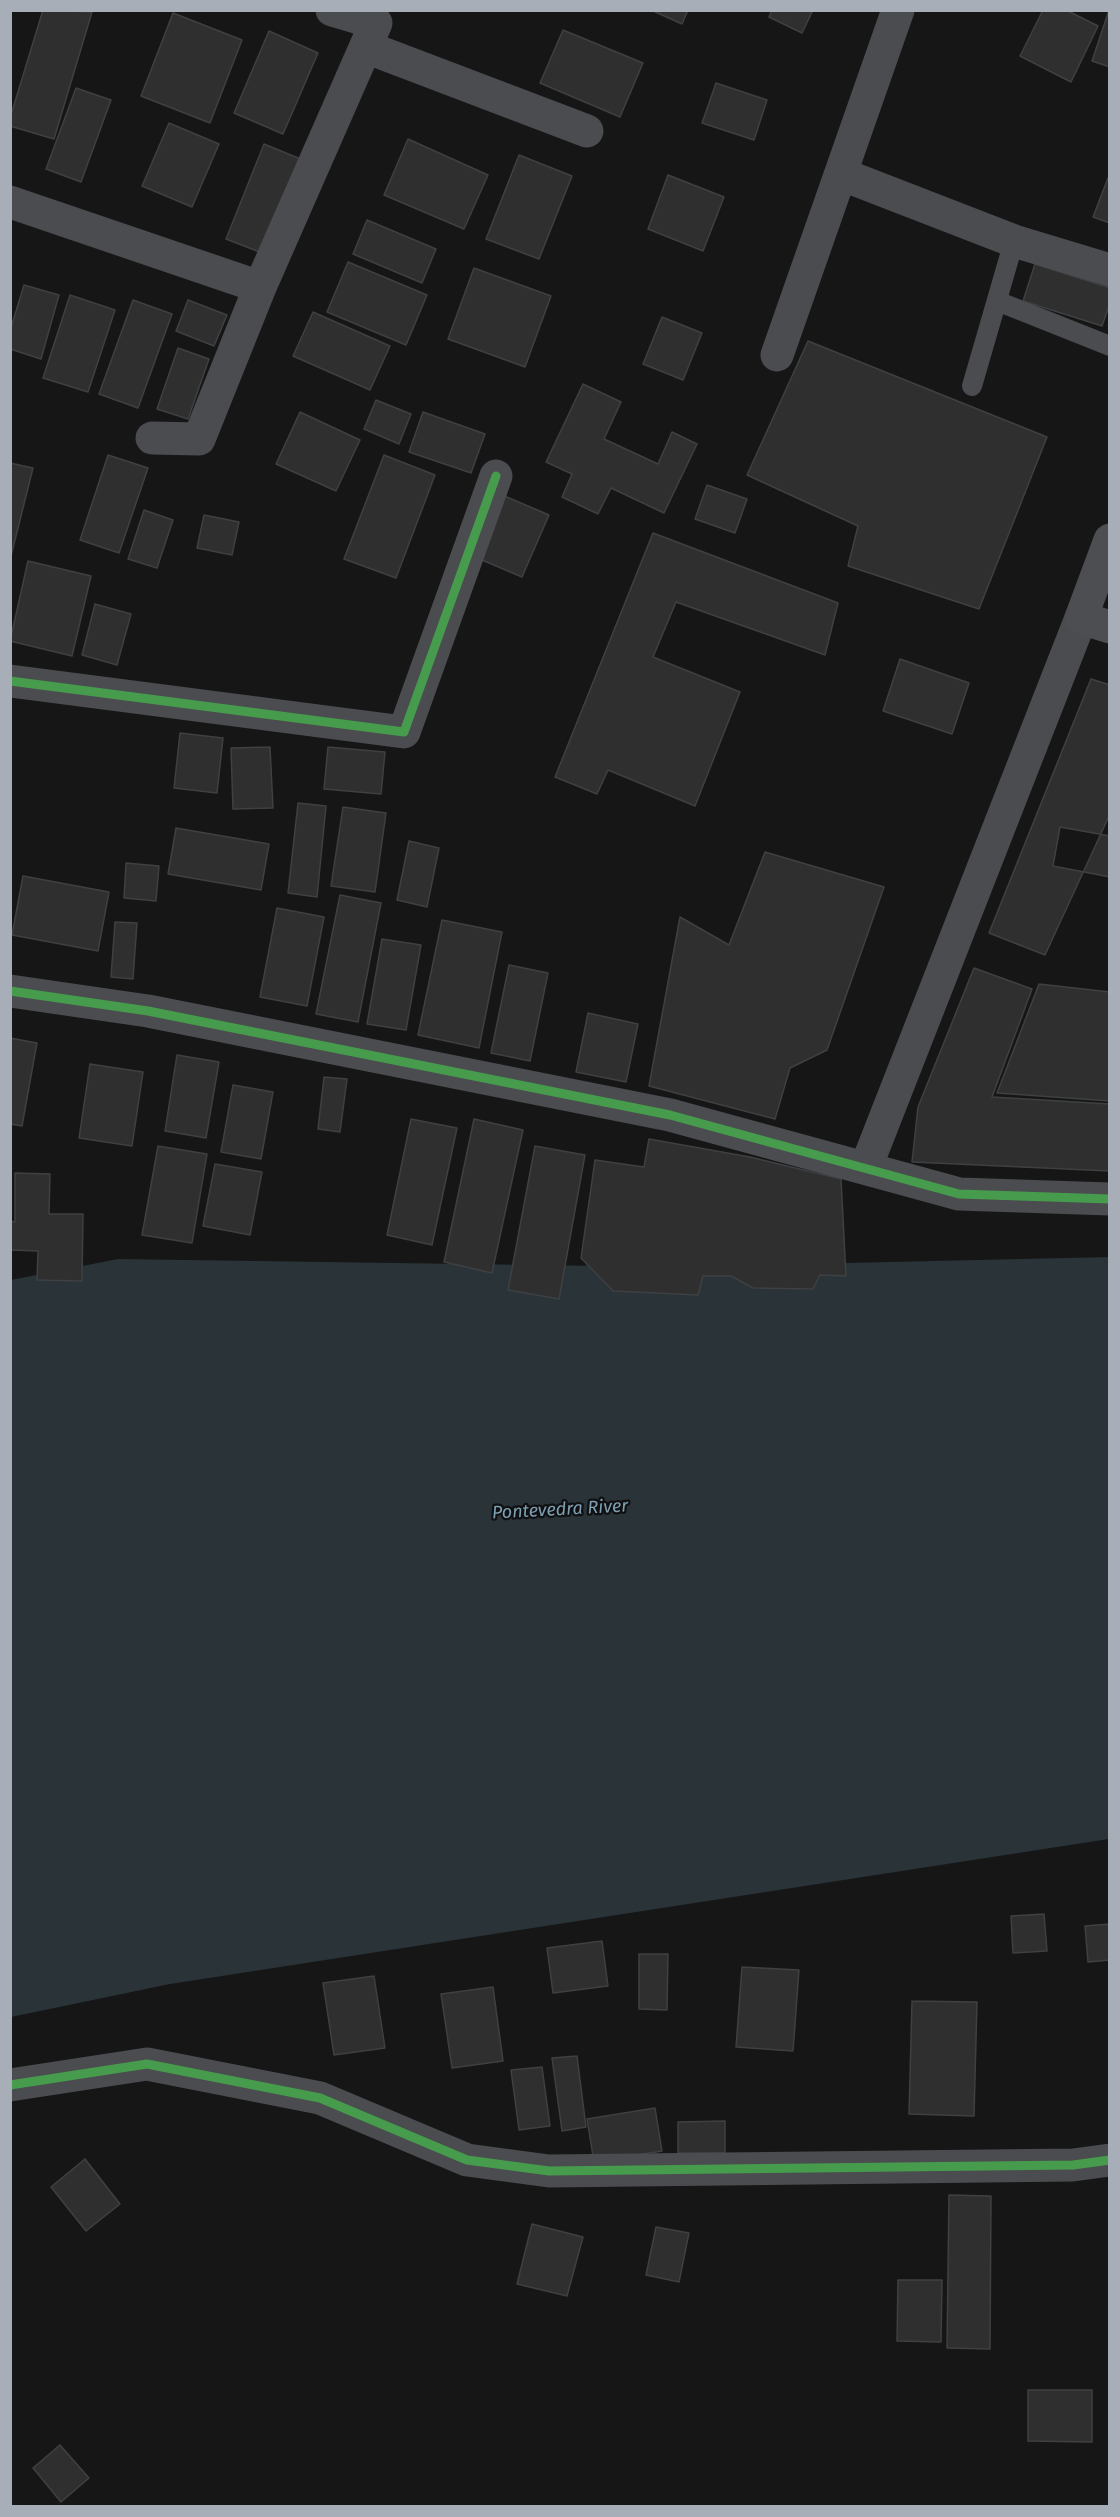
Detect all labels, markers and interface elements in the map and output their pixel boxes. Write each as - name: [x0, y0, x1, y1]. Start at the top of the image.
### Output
- water label: Pontevedra River: [491, 1496, 629, 1524]

